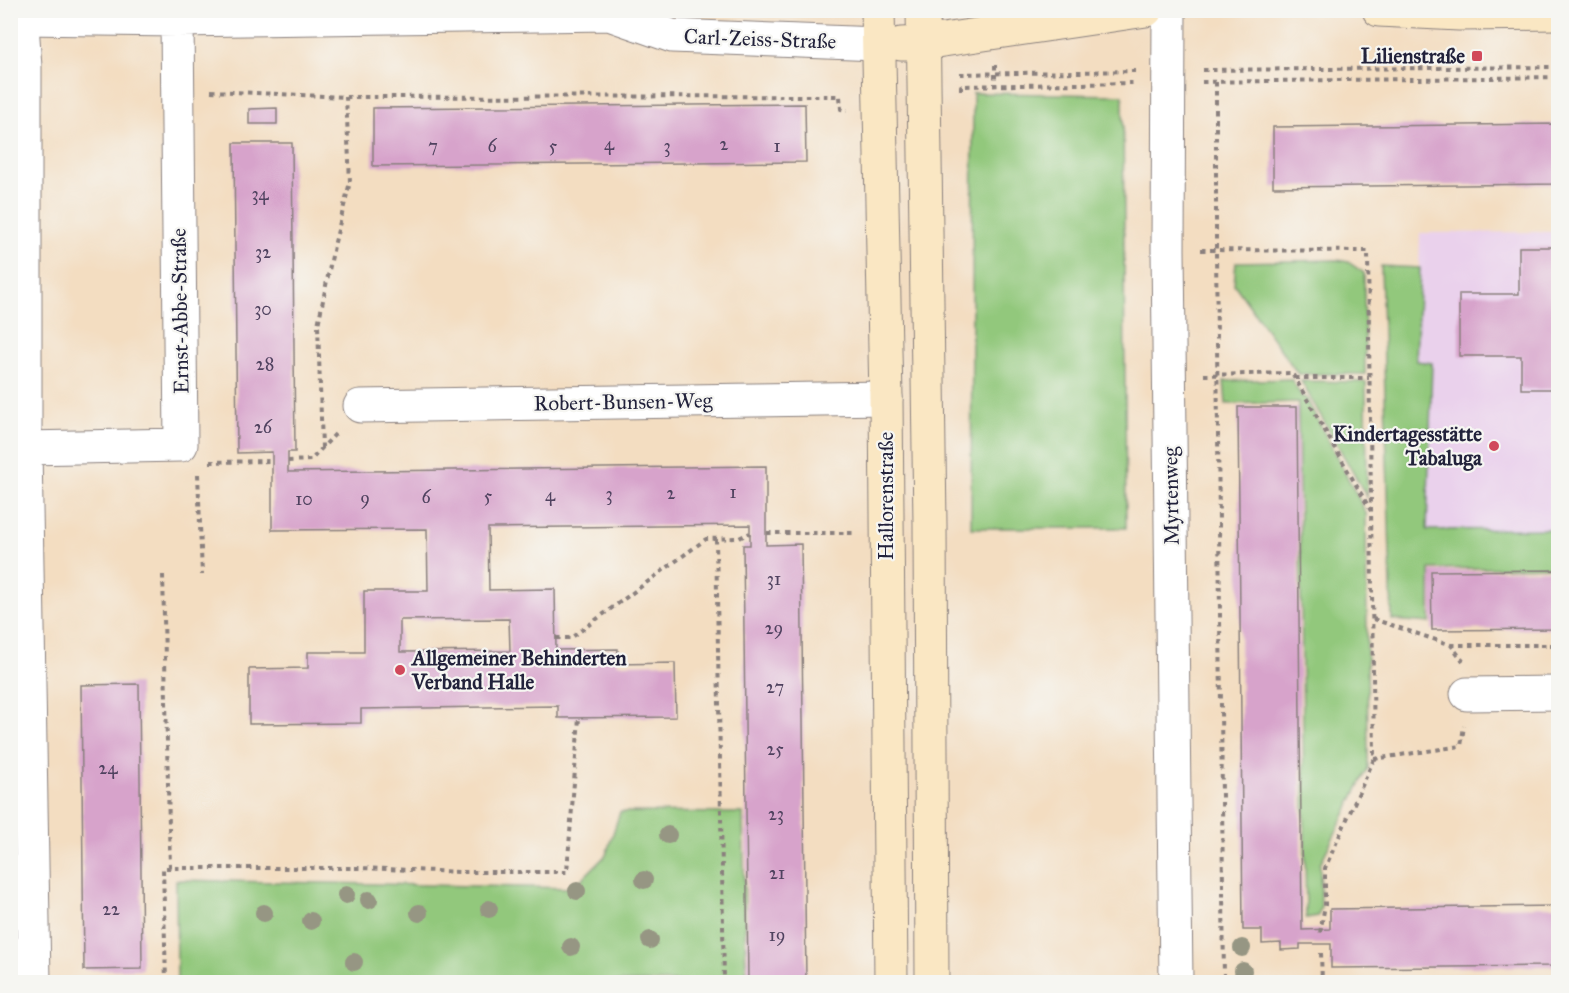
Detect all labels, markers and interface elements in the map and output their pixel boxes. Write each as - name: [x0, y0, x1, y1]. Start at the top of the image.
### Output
- street label: Carl-Zeiss-Straße: [683, 23, 837, 55]
- place label: Lilienstraße: [1361, 43, 1465, 69]
- marker: Lilienstraße: [1470, 49, 1484, 63]
- house number: 4: [604, 133, 615, 155]
- house number: 2: [720, 133, 729, 155]
- house number: 7: [428, 135, 438, 157]
- house number: 6: [487, 135, 497, 157]
- house number: 5: [549, 135, 558, 157]
- house number: 3: [663, 135, 671, 157]
- house number: 1: [773, 135, 781, 157]
- house number: 34: [251, 183, 270, 205]
- street label: Ernst-Abbe-Straße: [166, 228, 194, 394]
- house number: 32: [255, 241, 271, 263]
- house number: 30: [254, 298, 272, 320]
- house number: 28: [256, 353, 274, 375]
- street label: Robert-Bunsen-Weg: [533, 387, 713, 417]
- house number: 26: [254, 416, 273, 438]
- place label: Kindertagesstätte Tabaluga: [1333, 421, 1483, 471]
- street label: Hallorenstraße: [873, 432, 899, 560]
- marker: Kindertagesstätte Tabaluga: [1487, 439, 1501, 453]
- street label: Myrtenweg: [1157, 446, 1185, 545]
- house number: 1: [729, 481, 737, 503]
- house number: 2: [667, 482, 676, 504]
- house number: 3: [605, 483, 613, 505]
- house number: 4: [545, 484, 556, 506]
- house number: 5: [484, 485, 493, 507]
- house number: 6: [421, 486, 431, 508]
- house number: 9: [360, 487, 370, 509]
- house number: 10: [295, 488, 313, 510]
- house number: 31: [767, 568, 781, 590]
- house number: 29: [765, 617, 783, 639]
- place label: Allgemeiner Behinderten Verband Halle: [410, 645, 627, 695]
- marker: Allgemeiner Behinderten Verband Halle: [393, 663, 407, 677]
- house number: 27: [766, 676, 784, 698]
- house number: 25: [766, 738, 784, 760]
- house number: 24: [99, 757, 118, 779]
- house number: 23: [768, 803, 784, 825]
- house number: 21: [769, 862, 785, 884]
- house number: 22: [102, 898, 120, 920]
- house number: 19: [769, 924, 785, 946]

